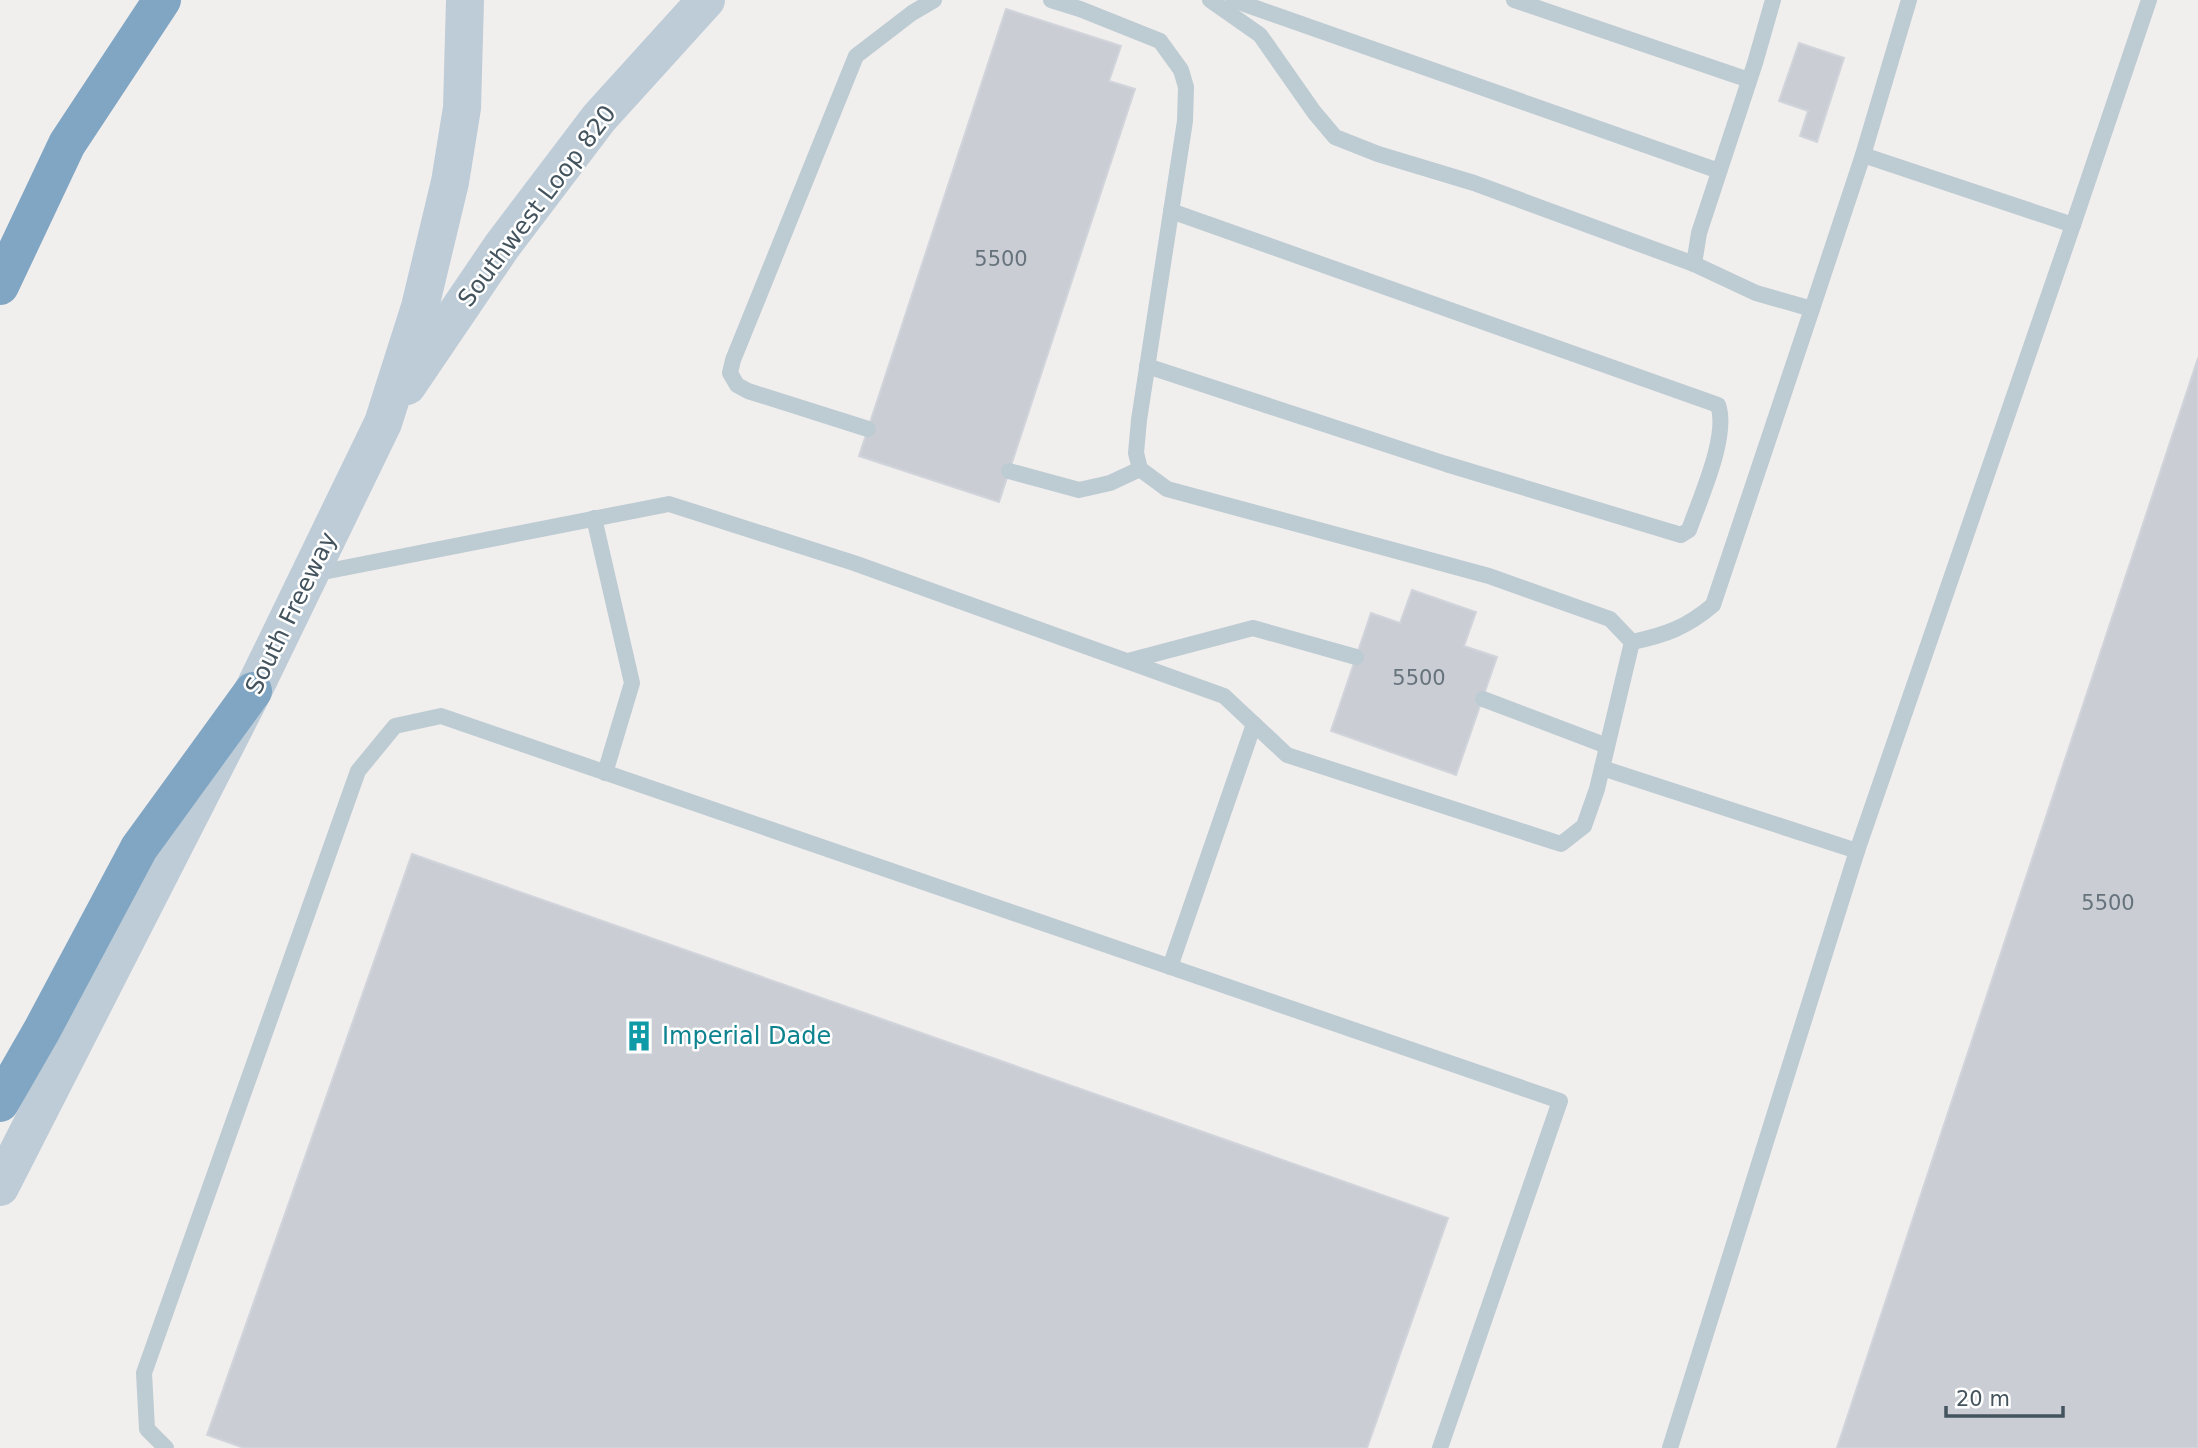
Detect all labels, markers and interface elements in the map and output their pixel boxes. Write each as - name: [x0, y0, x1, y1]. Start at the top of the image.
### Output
- street label: Southwest Loop 820: [452, 100, 622, 312]
- house number: 5500: [974, 247, 1028, 271]
- street label: South Freeway: [240, 527, 342, 699]
- house number: 5500: [1392, 666, 1446, 690]
- house number: 5500: [2081, 891, 2135, 915]
- building icon: Imperial Dade: [622, 1019, 656, 1053]
- place label: Imperial Dade: [662, 1022, 831, 1050]
- scale bar: [1946, 1374, 2063, 1418]
- text: 20 m: [1956, 1387, 2010, 1411]

